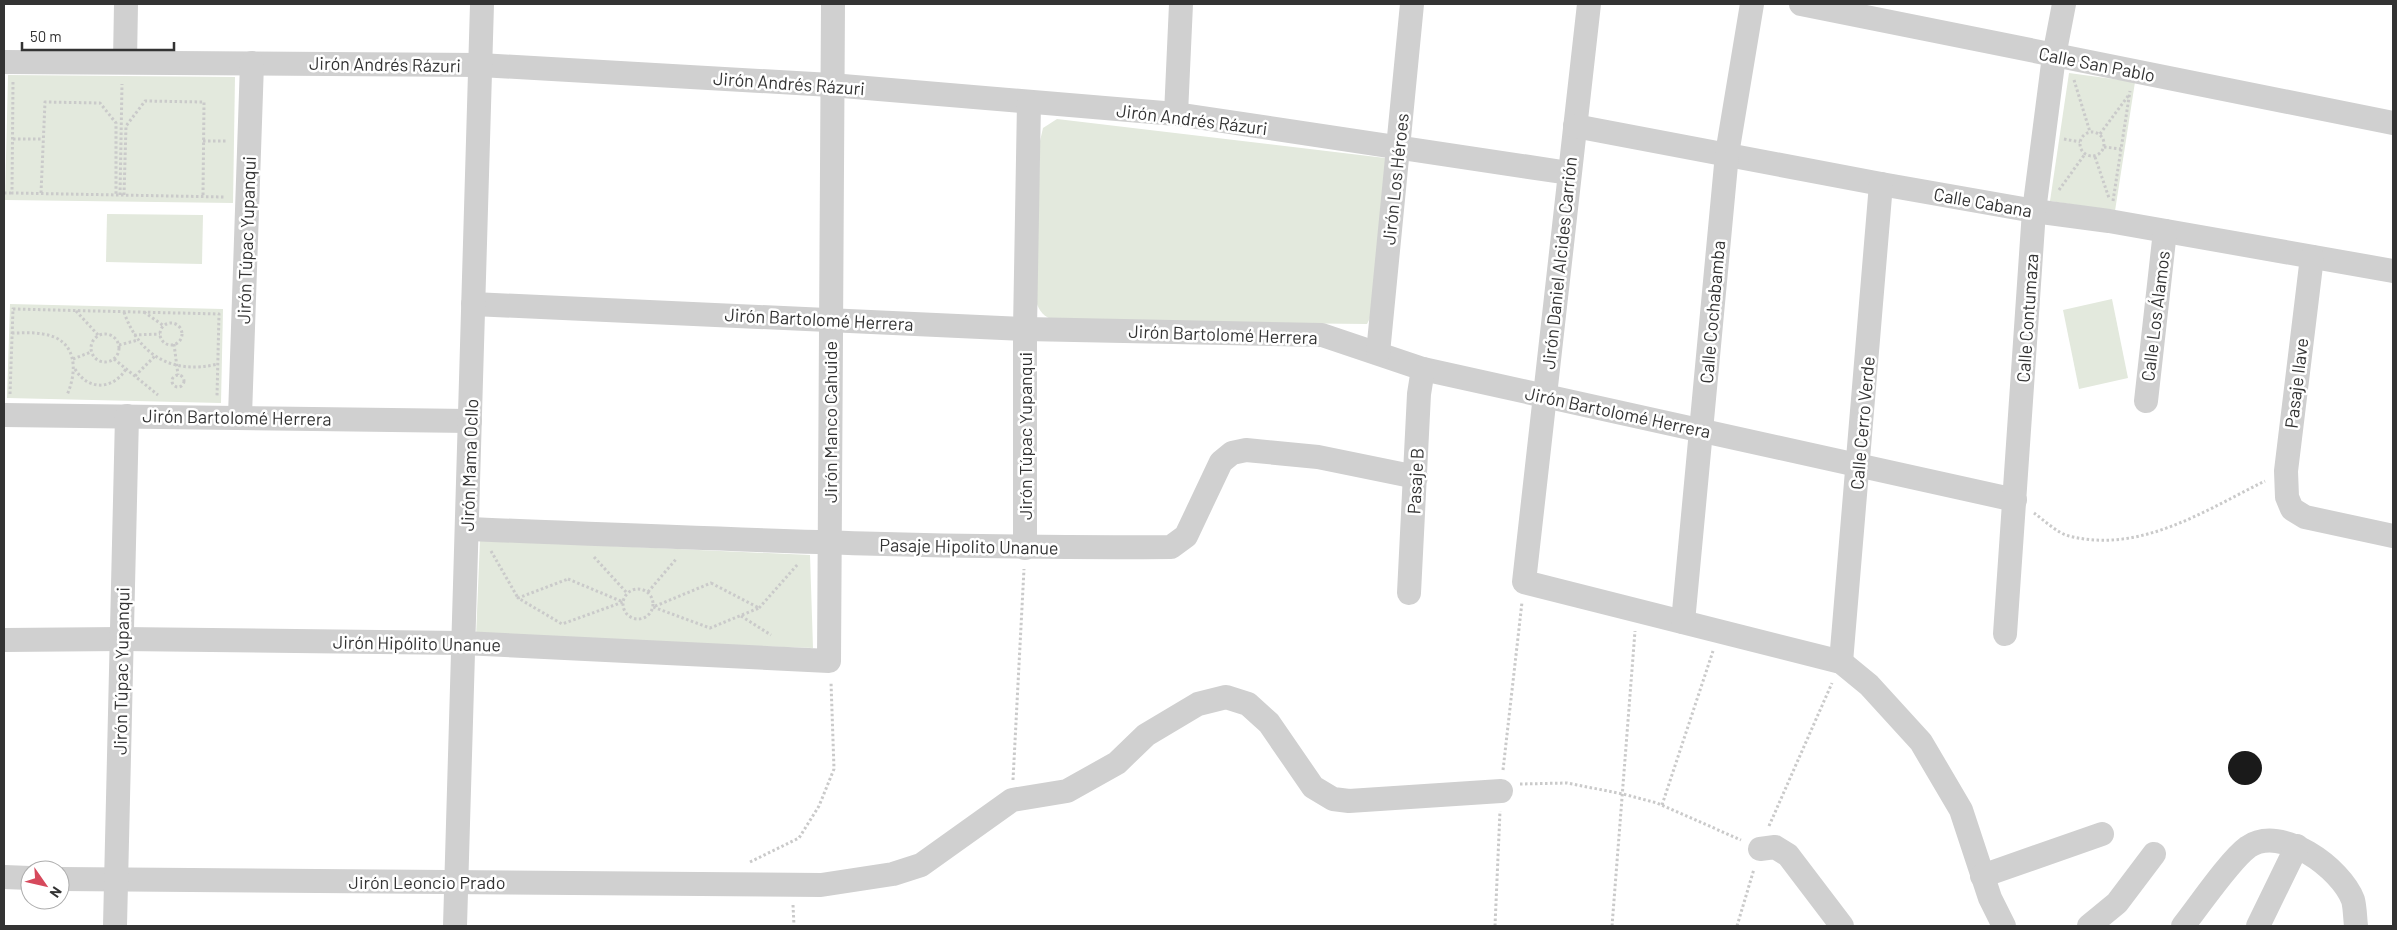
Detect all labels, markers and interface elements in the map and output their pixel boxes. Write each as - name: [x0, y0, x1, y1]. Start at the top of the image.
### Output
- scale bar: [22, 20, 175, 52]
- text: 50 m: [30, 27, 62, 45]
- street label: Calle San Pablo: [2037, 42, 2157, 86]
- street label: Jirón Andrés Rázuri: [309, 52, 461, 76]
- street label: Jirón Andrés Rázuri: [712, 67, 866, 99]
- street label: Jirón Andrés Rázuri: [1115, 99, 1269, 139]
- street label: Jirón Los Héroes: [1377, 112, 1413, 246]
- street label: Jirón Túpac Yupanqui: [232, 156, 260, 324]
- street label: Jirón Daniel Alcides Carrión: [1537, 156, 1581, 370]
- street label: Calle Cabana: [1932, 183, 2034, 221]
- street label: Calle Cochabamba: [1695, 240, 1729, 384]
- street label: Calle Los Álamos: [2136, 250, 2174, 382]
- street label: Calle Contumaza: [2012, 253, 2042, 383]
- street label: Jirón Bartolomé Herrera: [724, 303, 914, 335]
- street label: Jirón Bartolomé Herrera: [1128, 320, 1318, 348]
- street label: Pasaje Ilave: [2280, 336, 2312, 430]
- street label: Jirón Manco Cahuide: [819, 341, 841, 503]
- street label: Jirón Túpac Yupanqui: [1014, 352, 1036, 520]
- street label: Calle Cerro Verde: [1845, 355, 1879, 491]
- street label: Jirón Bartolomé Herrera: [1523, 382, 1713, 442]
- street label: Jirón Mama Ocllo: [456, 398, 482, 532]
- street label: Jirón Bartolomé Herrera: [142, 404, 332, 430]
- street label: Pasaje B: [1402, 447, 1428, 515]
- street label: Pasaje Hipolito Unanue: [879, 533, 1059, 559]
- street label: Jirón Túpac Yupanqui: [109, 587, 133, 755]
- street label: Jirón Hipólito Unanue: [333, 631, 501, 655]
- north arrow: [20, 860, 70, 910]
- street label: Jirón Leoncio Prado: [349, 871, 505, 893]
- text: N: [47, 884, 66, 901]

